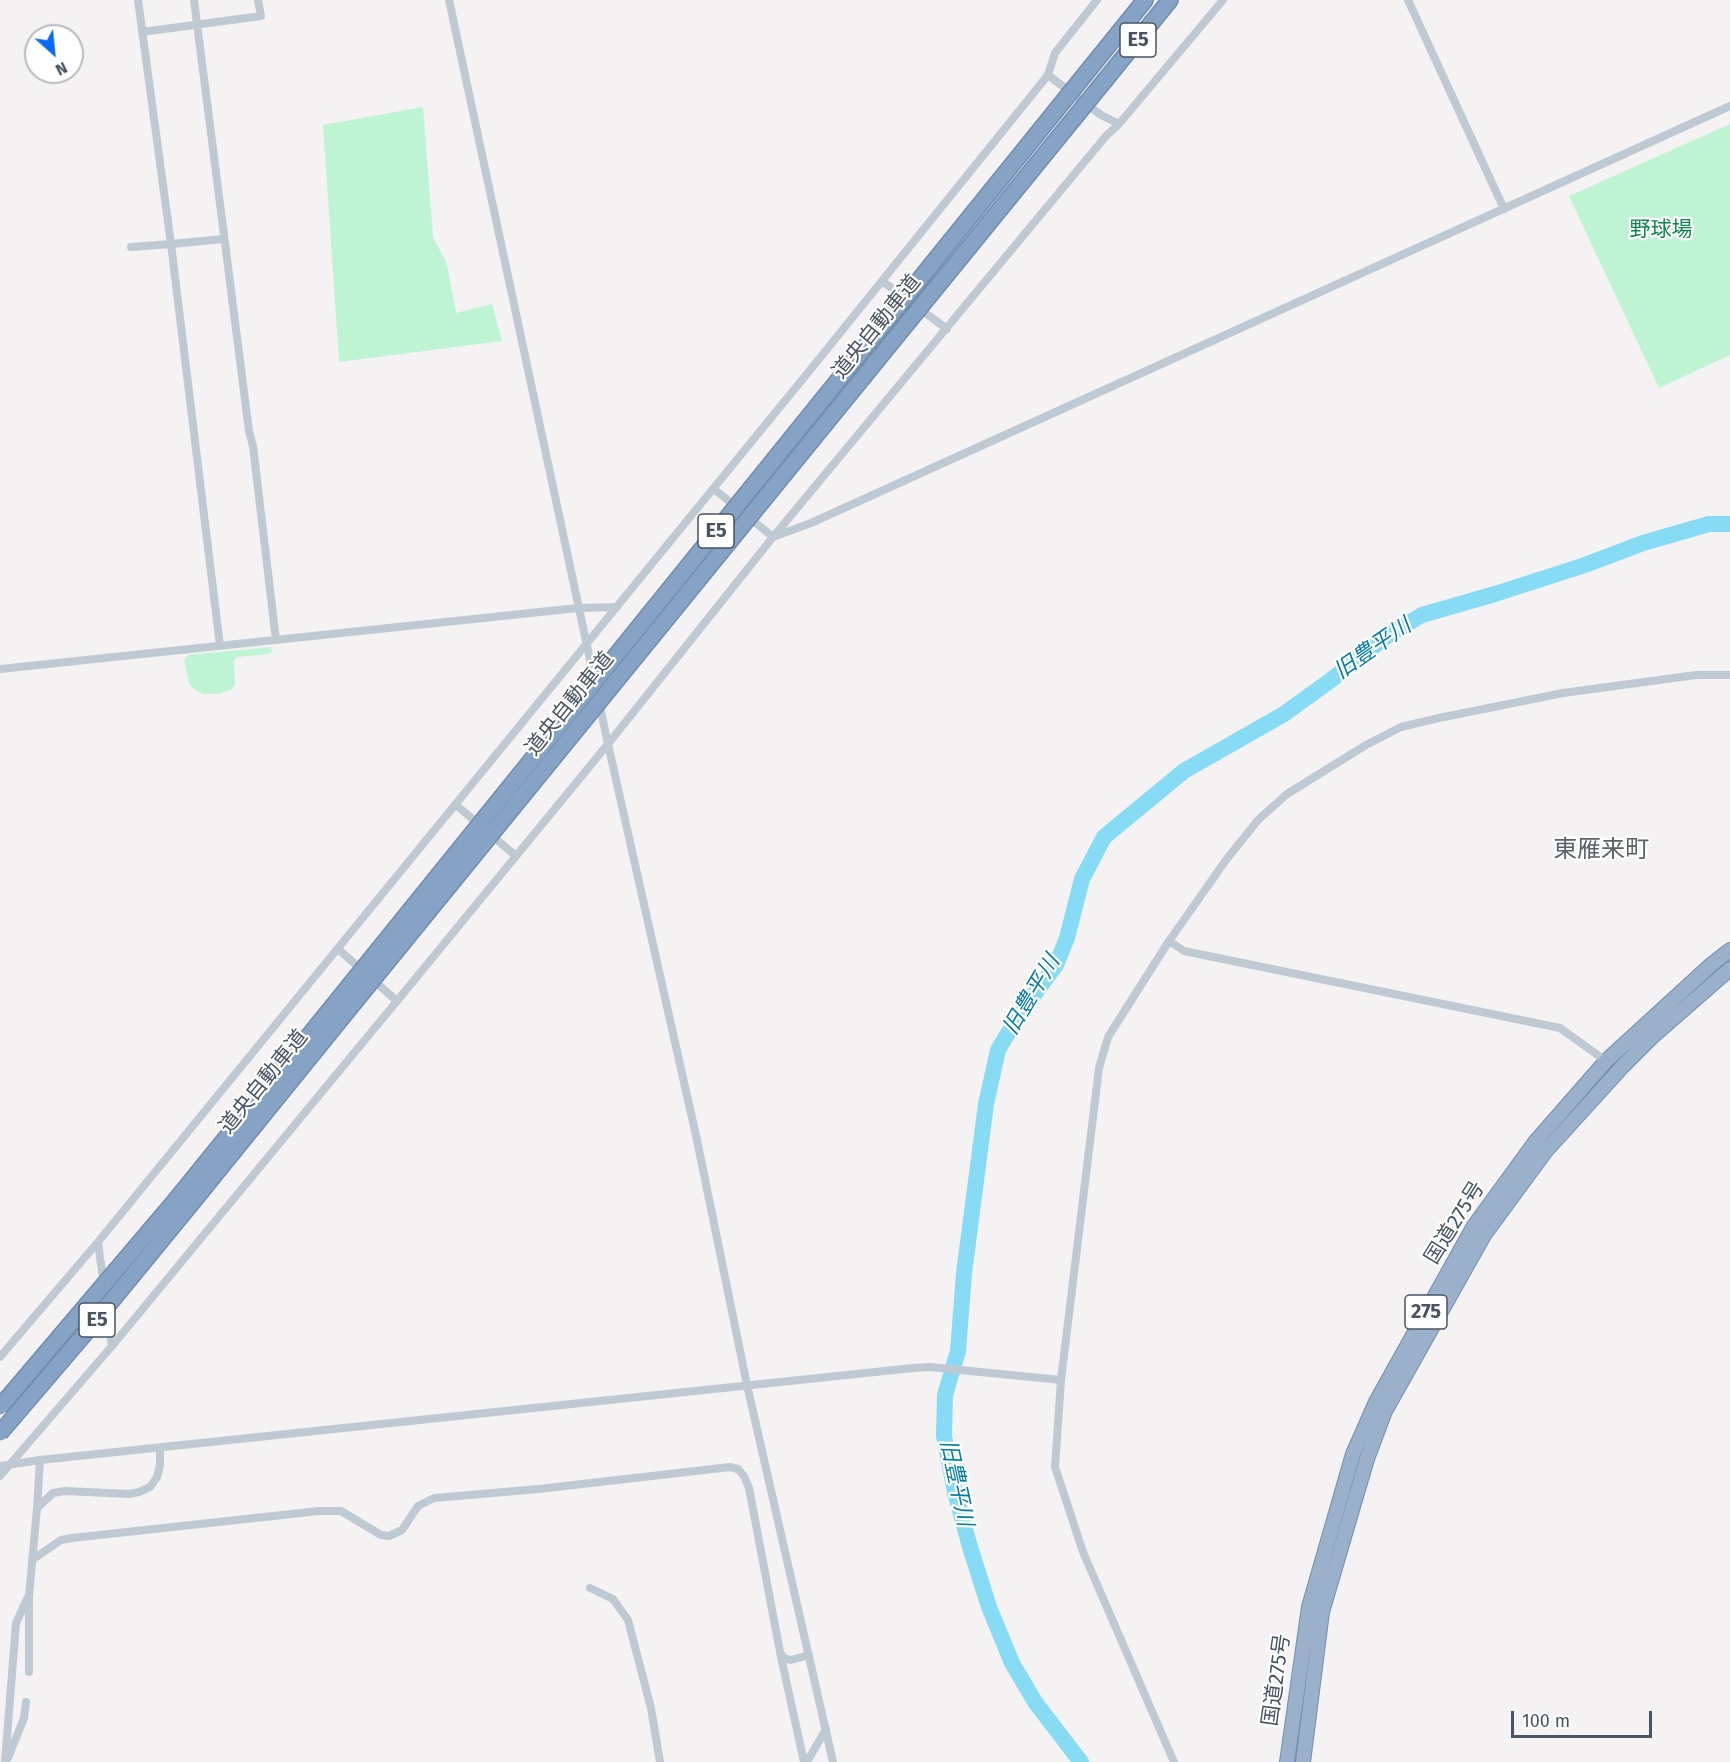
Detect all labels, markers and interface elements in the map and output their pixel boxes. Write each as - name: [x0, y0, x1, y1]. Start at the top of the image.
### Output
- road number: E5: [1120, 23, 1156, 57]
- north arrow: [24, 24, 84, 84]
- text: N: [52, 58, 71, 80]
- park label: 野球場: [1630, 217, 1692, 243]
- street label: 道央自動車道: [828, 270, 926, 384]
- road number: E5: [698, 514, 734, 548]
- water label: 旧豊平川: [1329, 613, 1417, 685]
- street label: 道央自動車道: [521, 647, 619, 761]
- district label: 東雁来町: [1553, 836, 1649, 864]
- water label: 旧豊平川: [998, 950, 1066, 1040]
- street label: 道央自動車道: [215, 1025, 313, 1139]
- street label: 国道275号: [1420, 1177, 1490, 1269]
- road number: 275: [1405, 1295, 1447, 1329]
- road number: E5: [79, 1303, 115, 1337]
- water label: 旧豊平川: [934, 1437, 978, 1529]
- street label: 国道275号: [1258, 1632, 1296, 1728]
- scale bar: [1514, 1699, 1655, 1737]
- text: 100 m: [1522, 1710, 1570, 1732]

